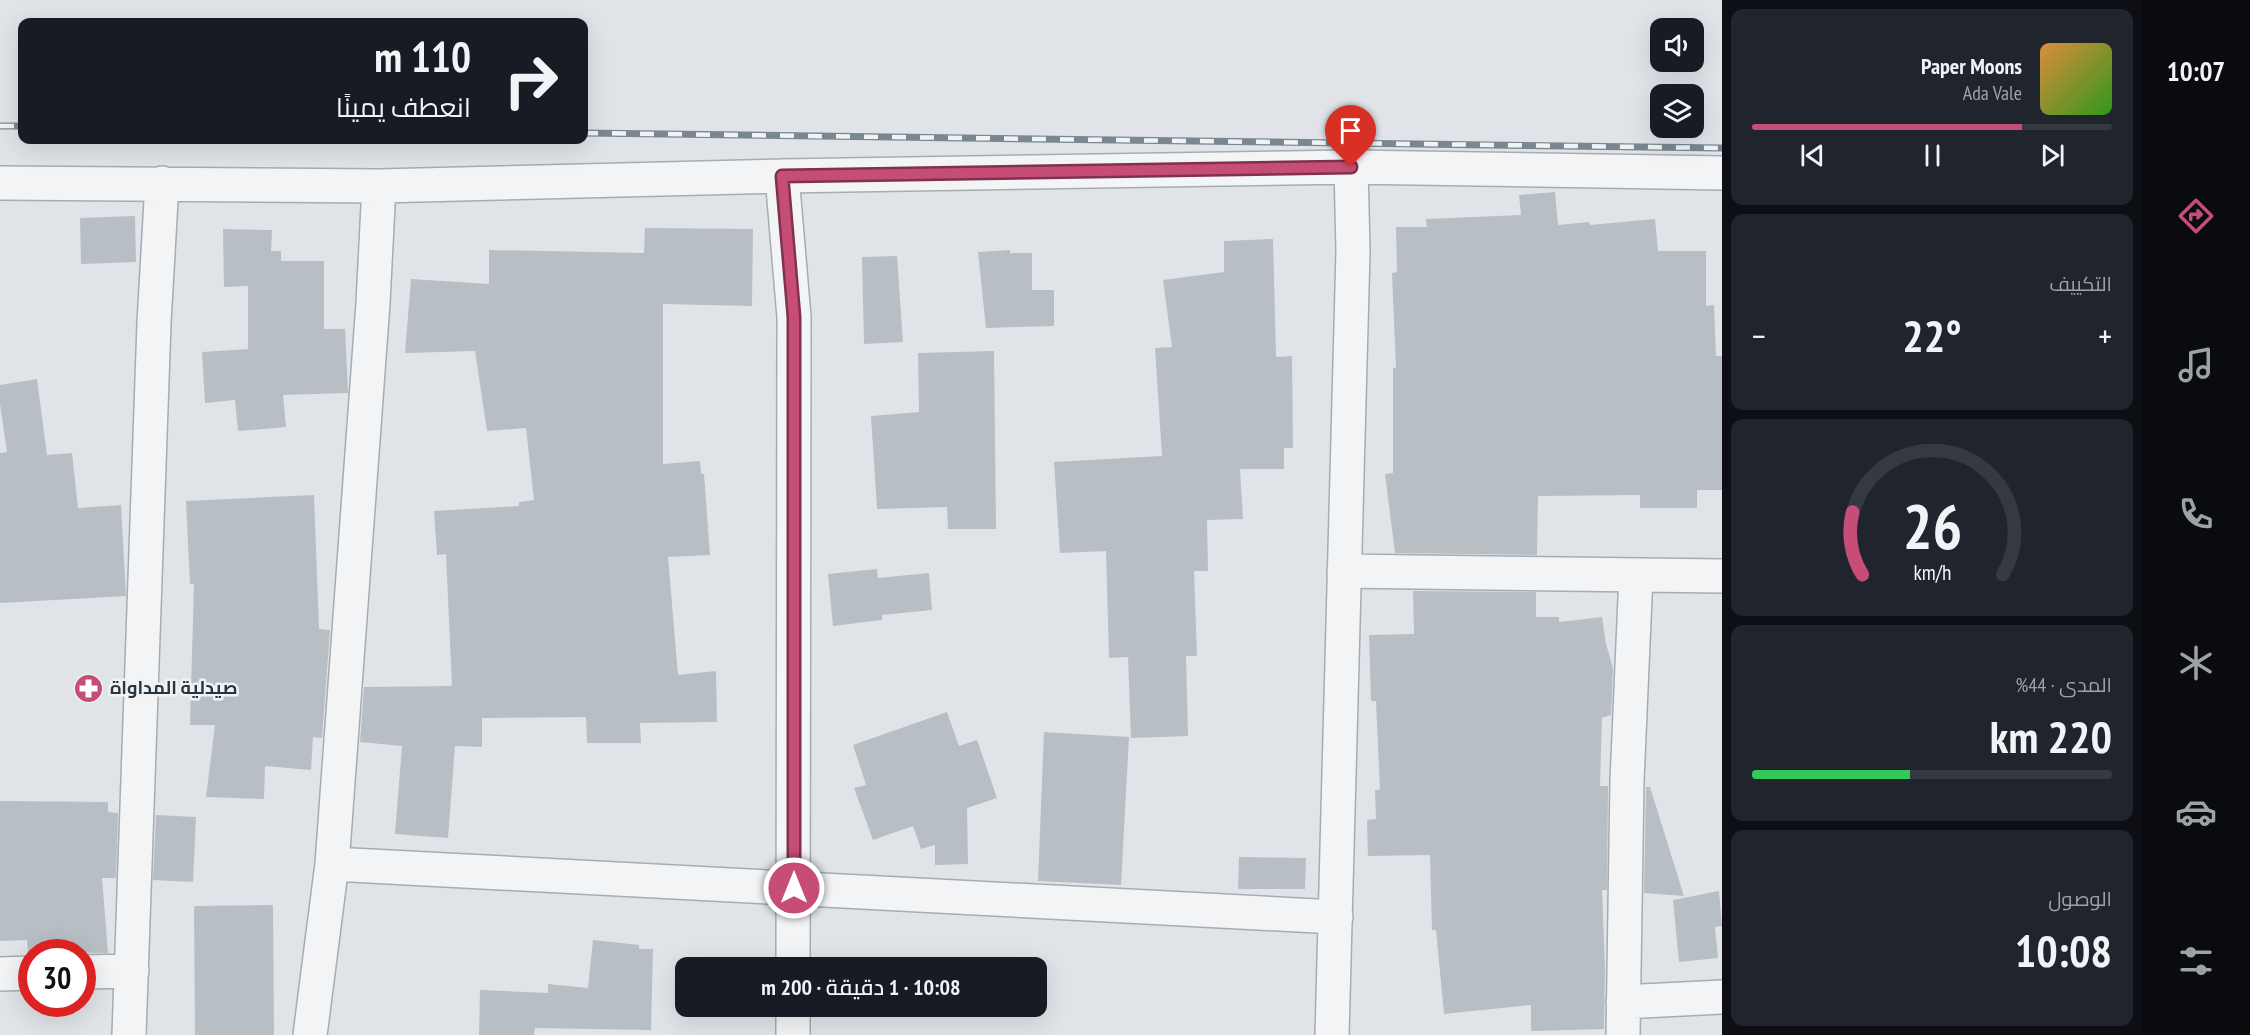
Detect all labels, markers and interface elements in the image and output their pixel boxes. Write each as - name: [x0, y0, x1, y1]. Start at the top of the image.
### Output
- map controls: [1650, 18, 1704, 138]
- button: sound: [1650, 18, 1704, 72]
- text: 110 m: [374, 29, 471, 84]
- icon: right: [492, 42, 570, 120]
- text: Paper Moons: [1921, 52, 2022, 80]
- text: 10:07: [2167, 54, 2225, 88]
- text: Ada Vale: [1963, 80, 2022, 106]
- button: layers: [1650, 84, 1704, 138]
- text: انعطف يمينًا: [336, 90, 471, 124]
- pin: [1325, 105, 1376, 167]
- icon: arrive: [1334, 114, 1367, 147]
- icon: previous: [1796, 139, 1829, 172]
- icon: pause: [1916, 139, 1949, 172]
- icon: next: [2036, 139, 2069, 172]
- icon: directions: [2175, 195, 2217, 237]
- text: التكييف: [2049, 271, 2112, 297]
- text: 22°: [1902, 306, 1962, 364]
- text: −: [1752, 314, 1766, 357]
- text: +: [2098, 314, 2112, 357]
- icon: music: [2175, 344, 2217, 386]
- text: 26: [1902, 485, 1962, 566]
- icon: phone: [2175, 493, 2217, 535]
- text: km/h: [1913, 558, 1951, 586]
- icon: climate: [2175, 642, 2217, 684]
- pharmacy icon: صيدلية المداواة: [73, 672, 105, 704]
- text: المدى · 44%: [2016, 672, 2112, 698]
- place label: صيدلية المداواة: [110, 676, 238, 699]
- text: 220 km: [1990, 707, 2112, 765]
- icon: car: [2175, 791, 2217, 833]
- position arrow: [762, 856, 826, 920]
- text: الوصول: [2048, 886, 2112, 912]
- text: 10:08: [2015, 921, 2112, 979]
- speed limit sign: 30: [18, 939, 96, 1017]
- icon: filters: [2175, 940, 2217, 982]
- text: 10:08 · 1 دقيقة · 200 m: [761, 973, 961, 1001]

